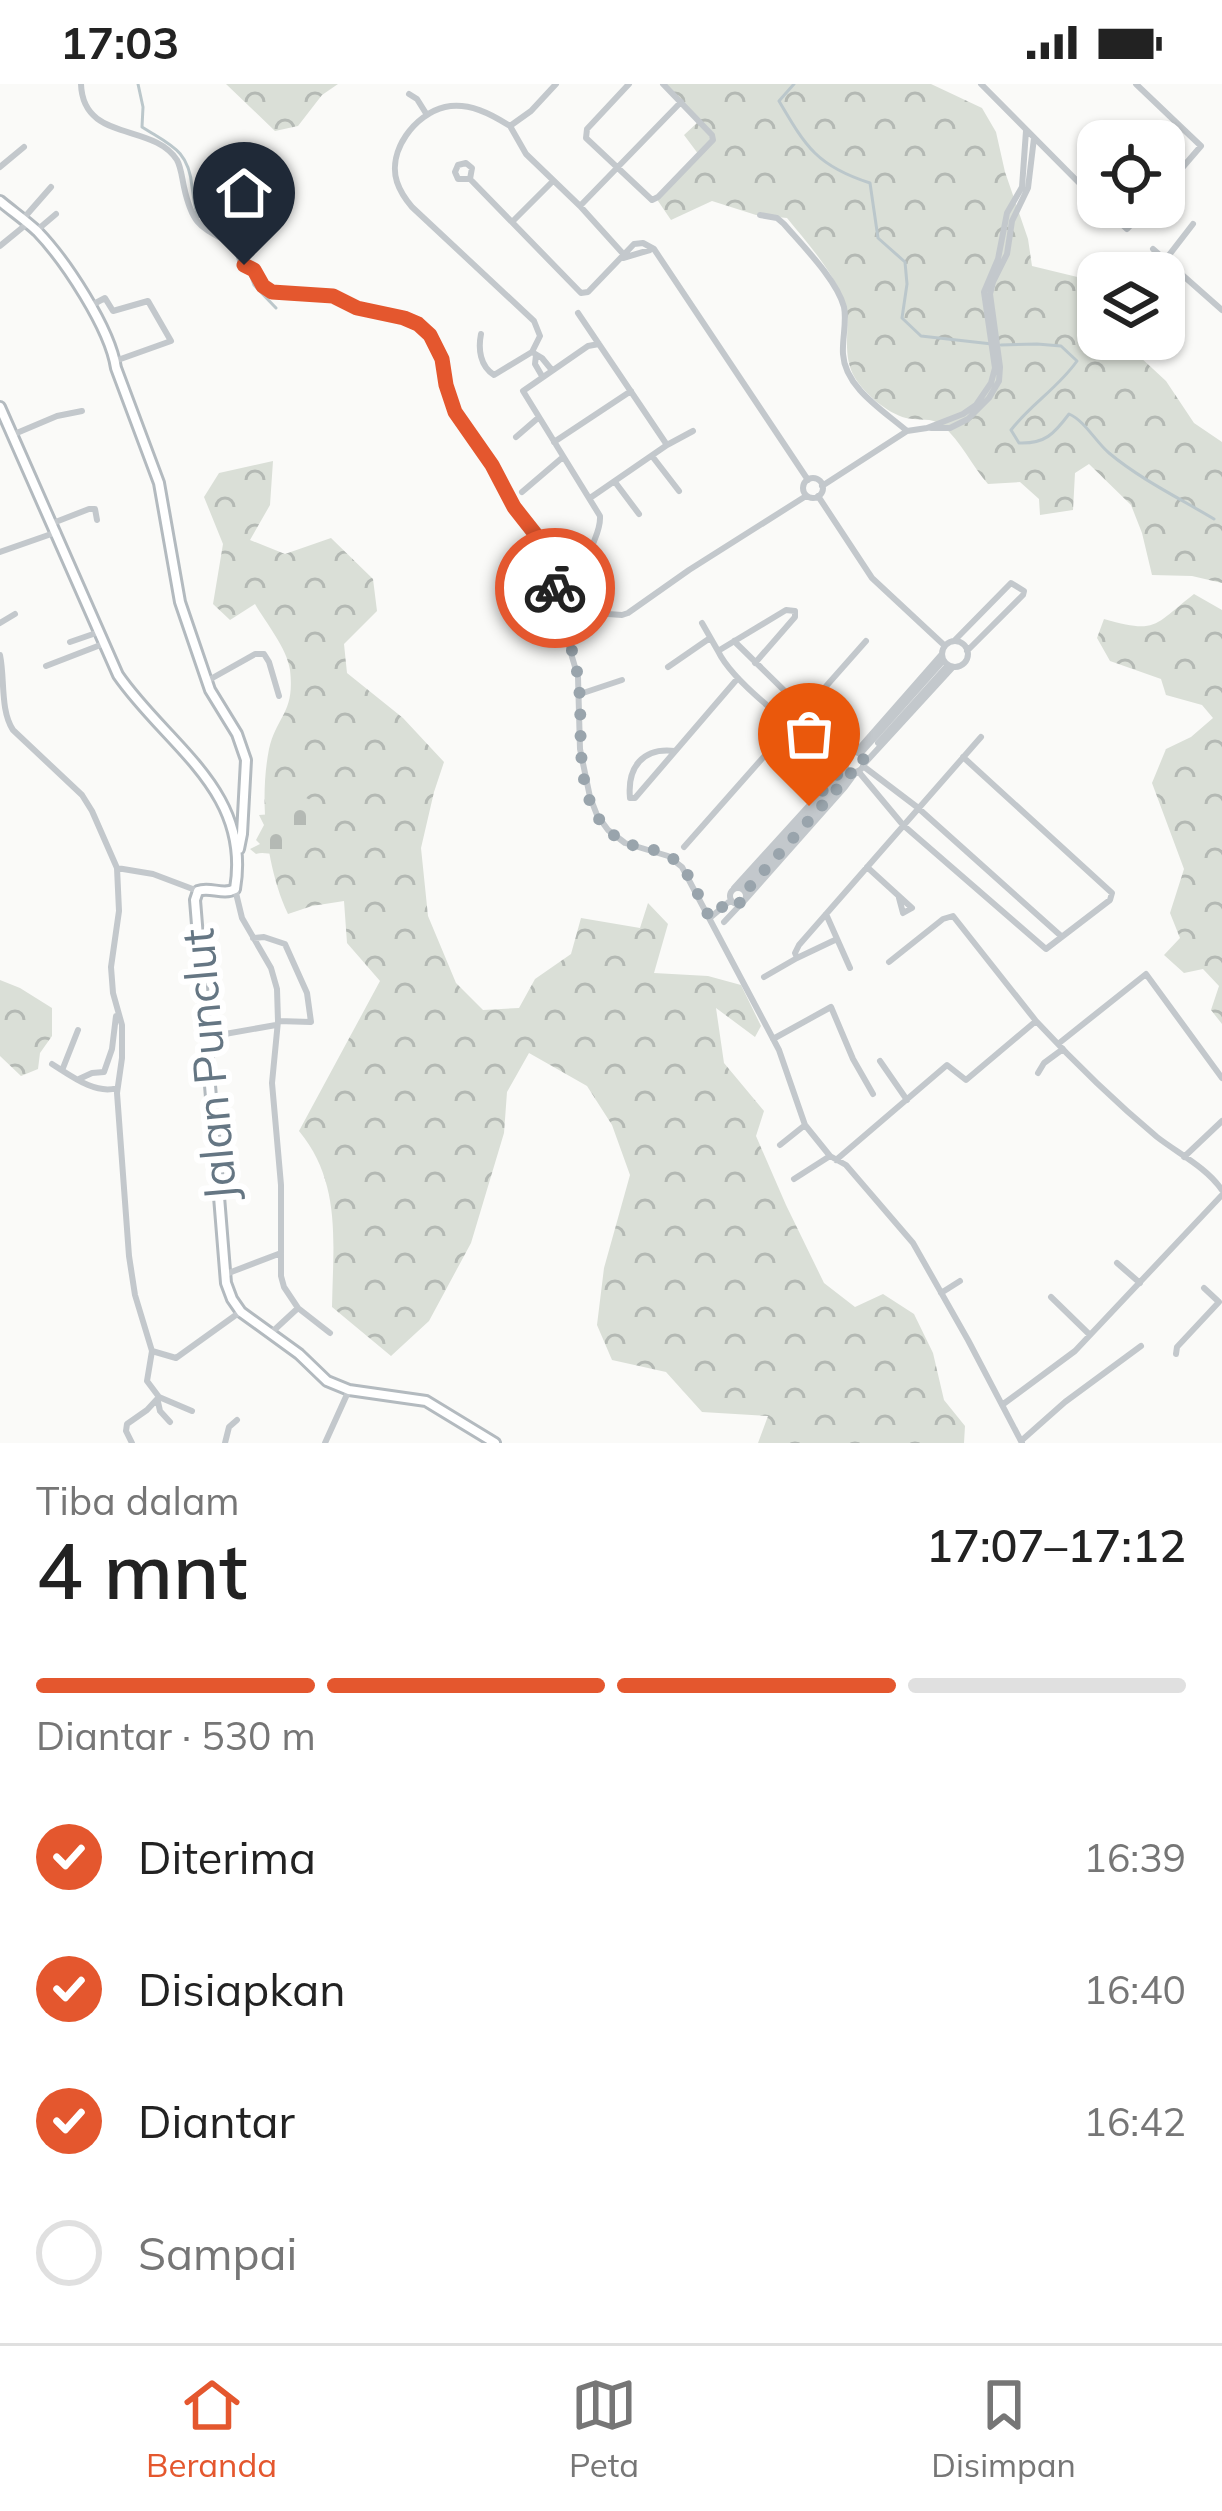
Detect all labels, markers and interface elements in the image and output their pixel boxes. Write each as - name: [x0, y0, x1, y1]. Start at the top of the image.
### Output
- text: 17:03: [60, 14, 179, 70]
- map controls: [1077, 120, 1185, 360]
- button: locate: [1077, 120, 1185, 228]
- pin: [193, 142, 295, 265]
- icon: home: [211, 160, 277, 226]
- button: layers: [1077, 252, 1185, 360]
- courier: [495, 528, 615, 648]
- icon: bike: [522, 555, 588, 621]
- pin: [758, 683, 860, 806]
- icon: bag: [776, 701, 842, 767]
- street label: Jalan Punclut: [168, 926, 248, 1204]
- text: Tiba dalam: [36, 1476, 240, 1525]
- text: 17:07–17:12: [926, 1517, 1186, 1573]
- text: 4 mnt: [36, 1521, 247, 1619]
- text: Diantar · 530 m: [36, 1711, 316, 1760]
- icon: check: [36, 1824, 102, 1890]
- text: Diterima: [138, 1829, 316, 1885]
- text: 16:39: [1084, 1833, 1186, 1882]
- icon: check: [36, 1956, 102, 2022]
- text: Disiapkan: [138, 1961, 346, 2017]
- text: 16:40: [1084, 1965, 1186, 2014]
- icon: check: [36, 2088, 102, 2154]
- text: Diantar: [138, 2093, 295, 2149]
- text: 16:42: [1084, 2097, 1186, 2146]
- text: Sampai: [138, 2225, 297, 2281]
- tab: Beranda: [146, 2372, 277, 2485]
- tab: Peta: [569, 2372, 639, 2485]
- tab: Disimpan: [931, 2372, 1076, 2485]

